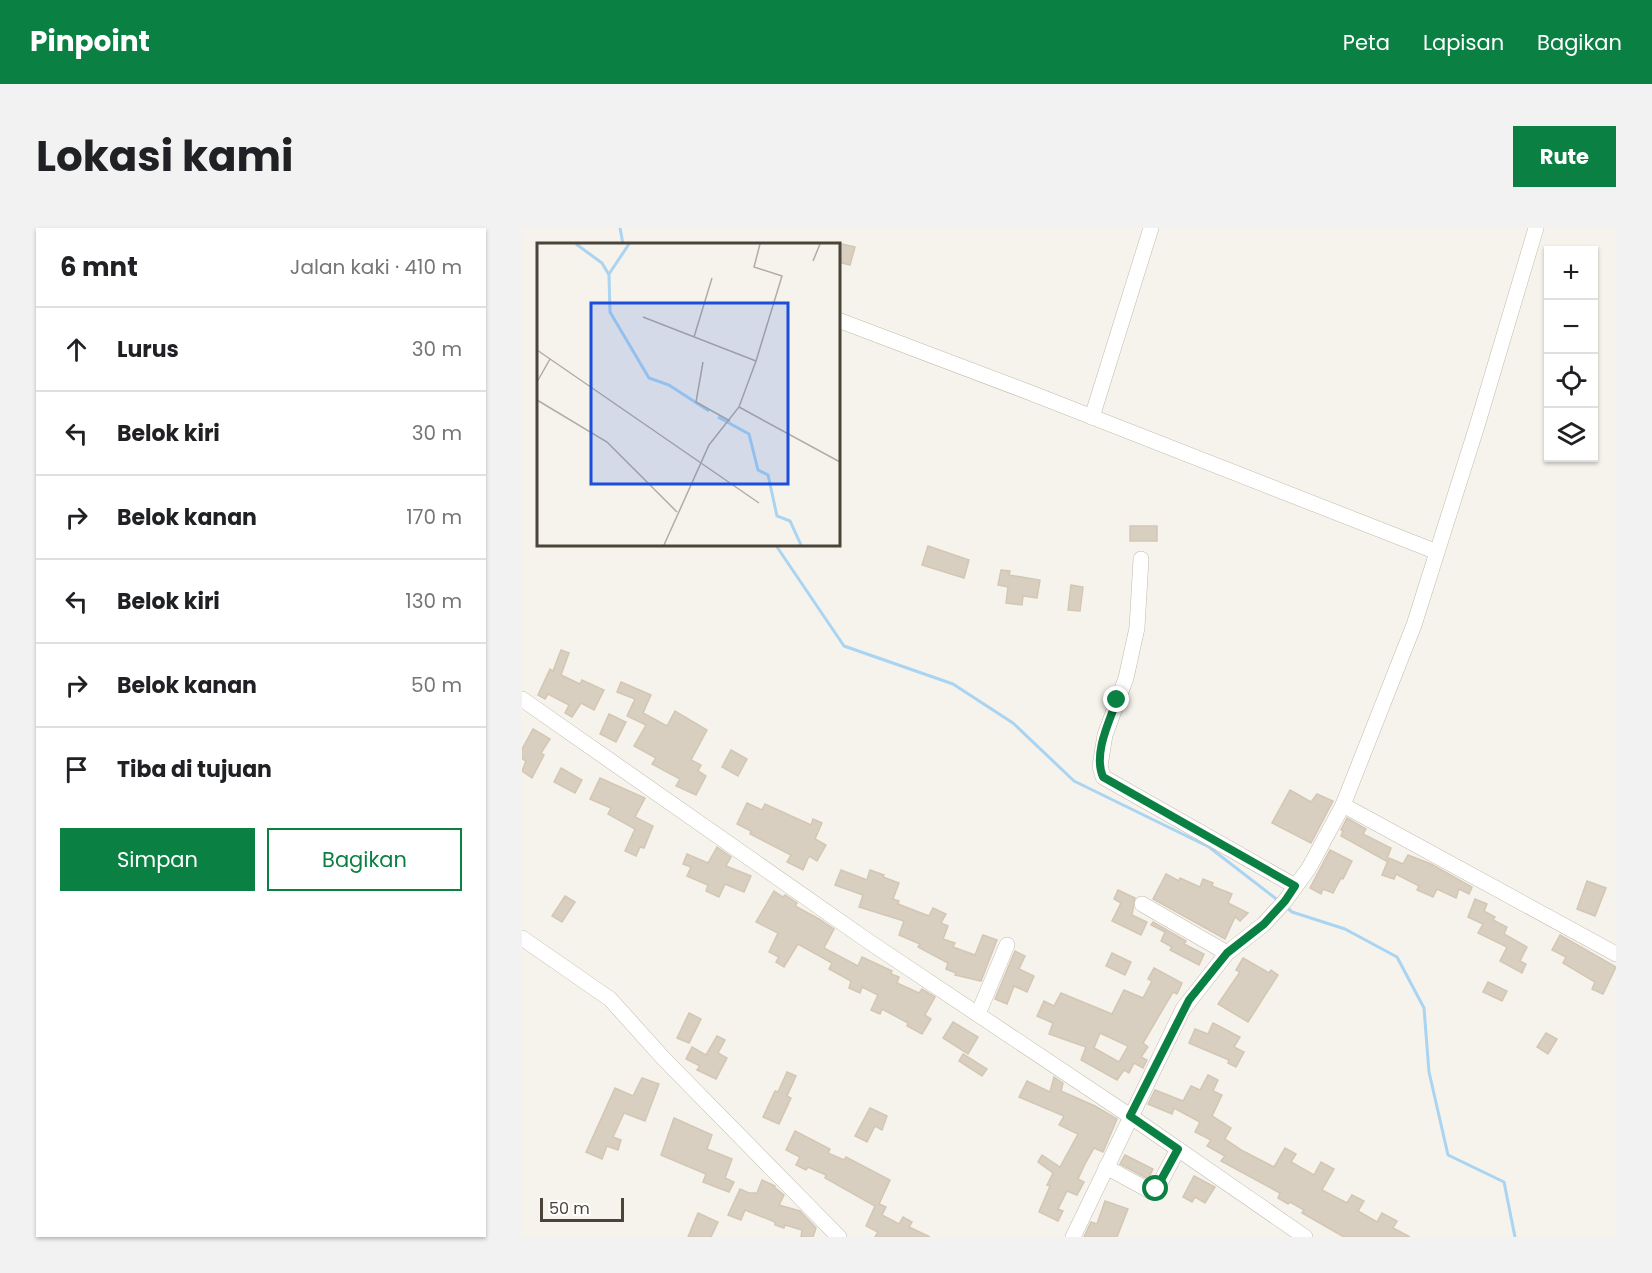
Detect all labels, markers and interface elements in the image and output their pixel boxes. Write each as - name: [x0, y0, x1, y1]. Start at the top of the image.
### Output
- text: Pinpoint: [30, 22, 150, 61]
- text: Peta: [1343, 28, 1390, 57]
- text: Lapisan: [1423, 28, 1504, 57]
- text: Bagikan: [1537, 28, 1622, 57]
- button: Rute: [1513, 126, 1616, 187]
- text: Lokasi kami: [36, 127, 293, 186]
- inset map: [537, 243, 840, 546]
- map controls: [1544, 246, 1598, 462]
- button: +: [1544, 246, 1598, 300]
- text: 6 mnt: [60, 249, 138, 285]
- text: Jalan kaki · 410 m: [290, 253, 462, 281]
- button: −: [1544, 300, 1598, 354]
- icon: ahead: [60, 333, 93, 366]
- text: Lurus: [117, 334, 179, 365]
- text: 30 m: [412, 335, 462, 363]
- button: locate: [1544, 354, 1598, 408]
- button: layers: [1544, 408, 1598, 462]
- icon: left: [60, 417, 93, 450]
- text: Belok kiri: [117, 418, 220, 449]
- text: 30 m: [412, 419, 462, 447]
- icon: right: [60, 501, 93, 534]
- text: Belok kanan: [117, 502, 257, 533]
- text: 170 m: [406, 503, 462, 531]
- icon: left: [60, 585, 93, 618]
- text: Belok kiri: [117, 586, 220, 617]
- text: 130 m: [405, 587, 462, 615]
- icon: right: [60, 669, 93, 702]
- text: Belok kanan: [117, 670, 257, 701]
- text: 50 m: [411, 671, 462, 699]
- route end: [1103, 686, 1129, 712]
- icon: arrive: [60, 753, 93, 786]
- text: Tiba di tujuan: [117, 754, 272, 785]
- button: Simpan: [60, 828, 255, 891]
- button: Bagikan: [267, 828, 462, 891]
- route start: [1142, 1175, 1168, 1201]
- scale bar: [540, 1195, 624, 1222]
- text: 50 m: [549, 1197, 590, 1220]

